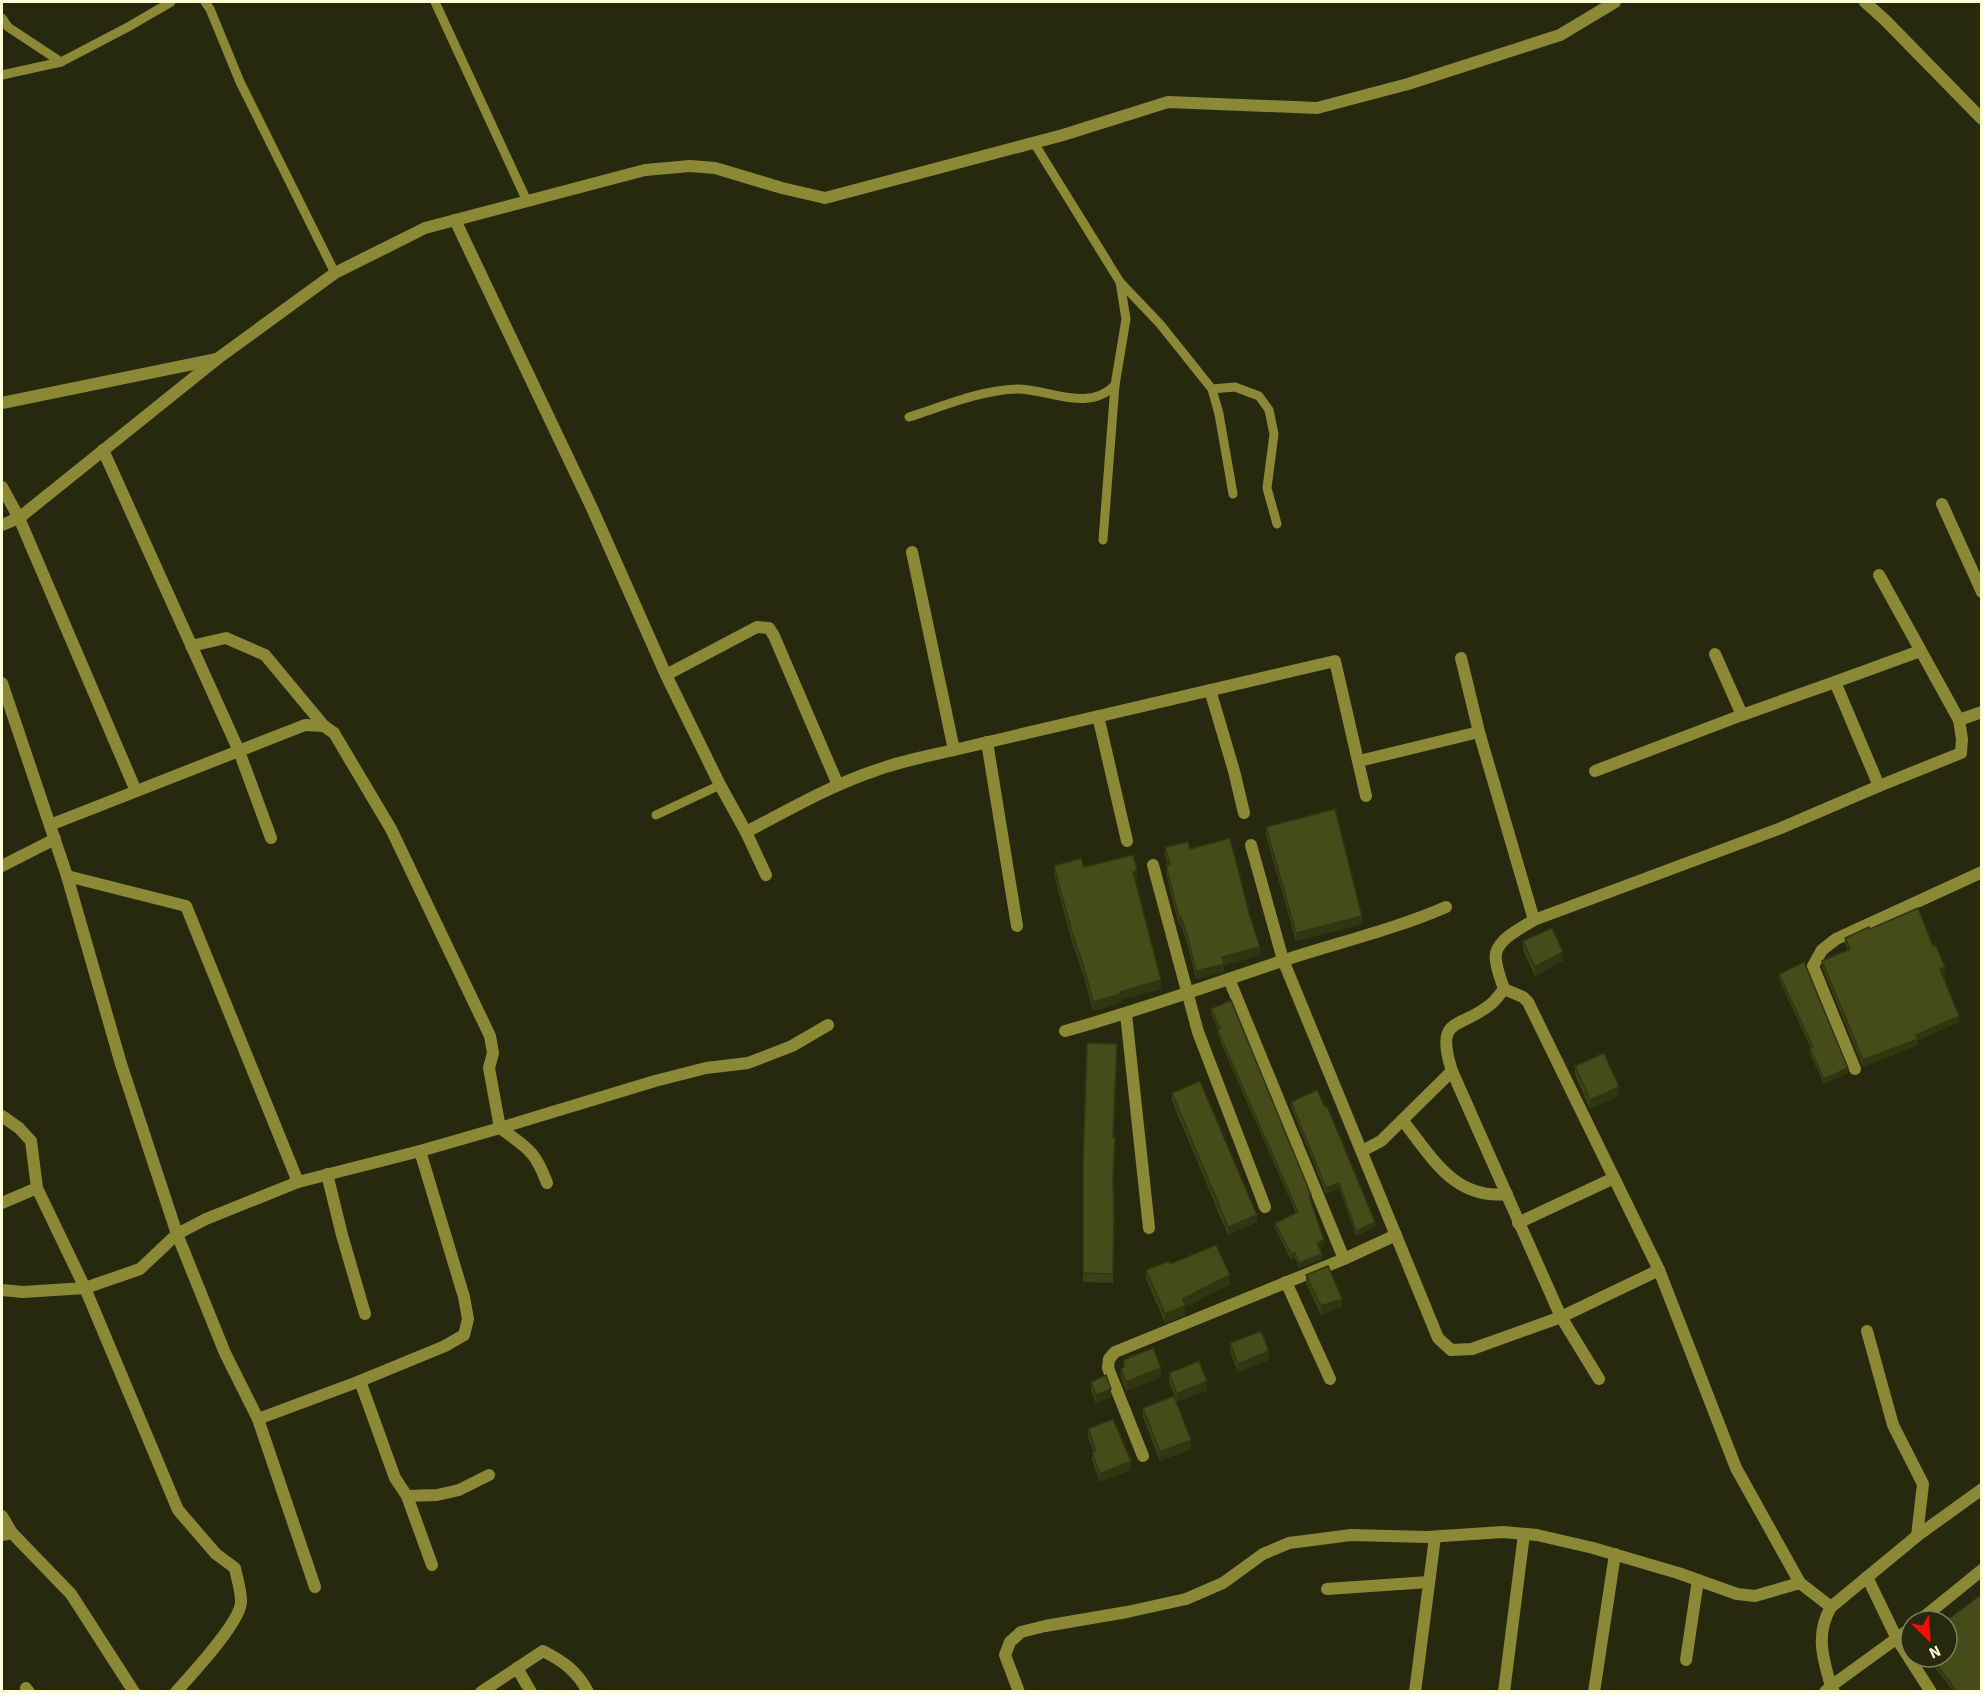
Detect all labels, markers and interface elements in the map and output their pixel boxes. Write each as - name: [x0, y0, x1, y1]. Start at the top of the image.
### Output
- north arrow: [1899, 1609, 1959, 1669]
- text: N: [1925, 1639, 1944, 1664]

